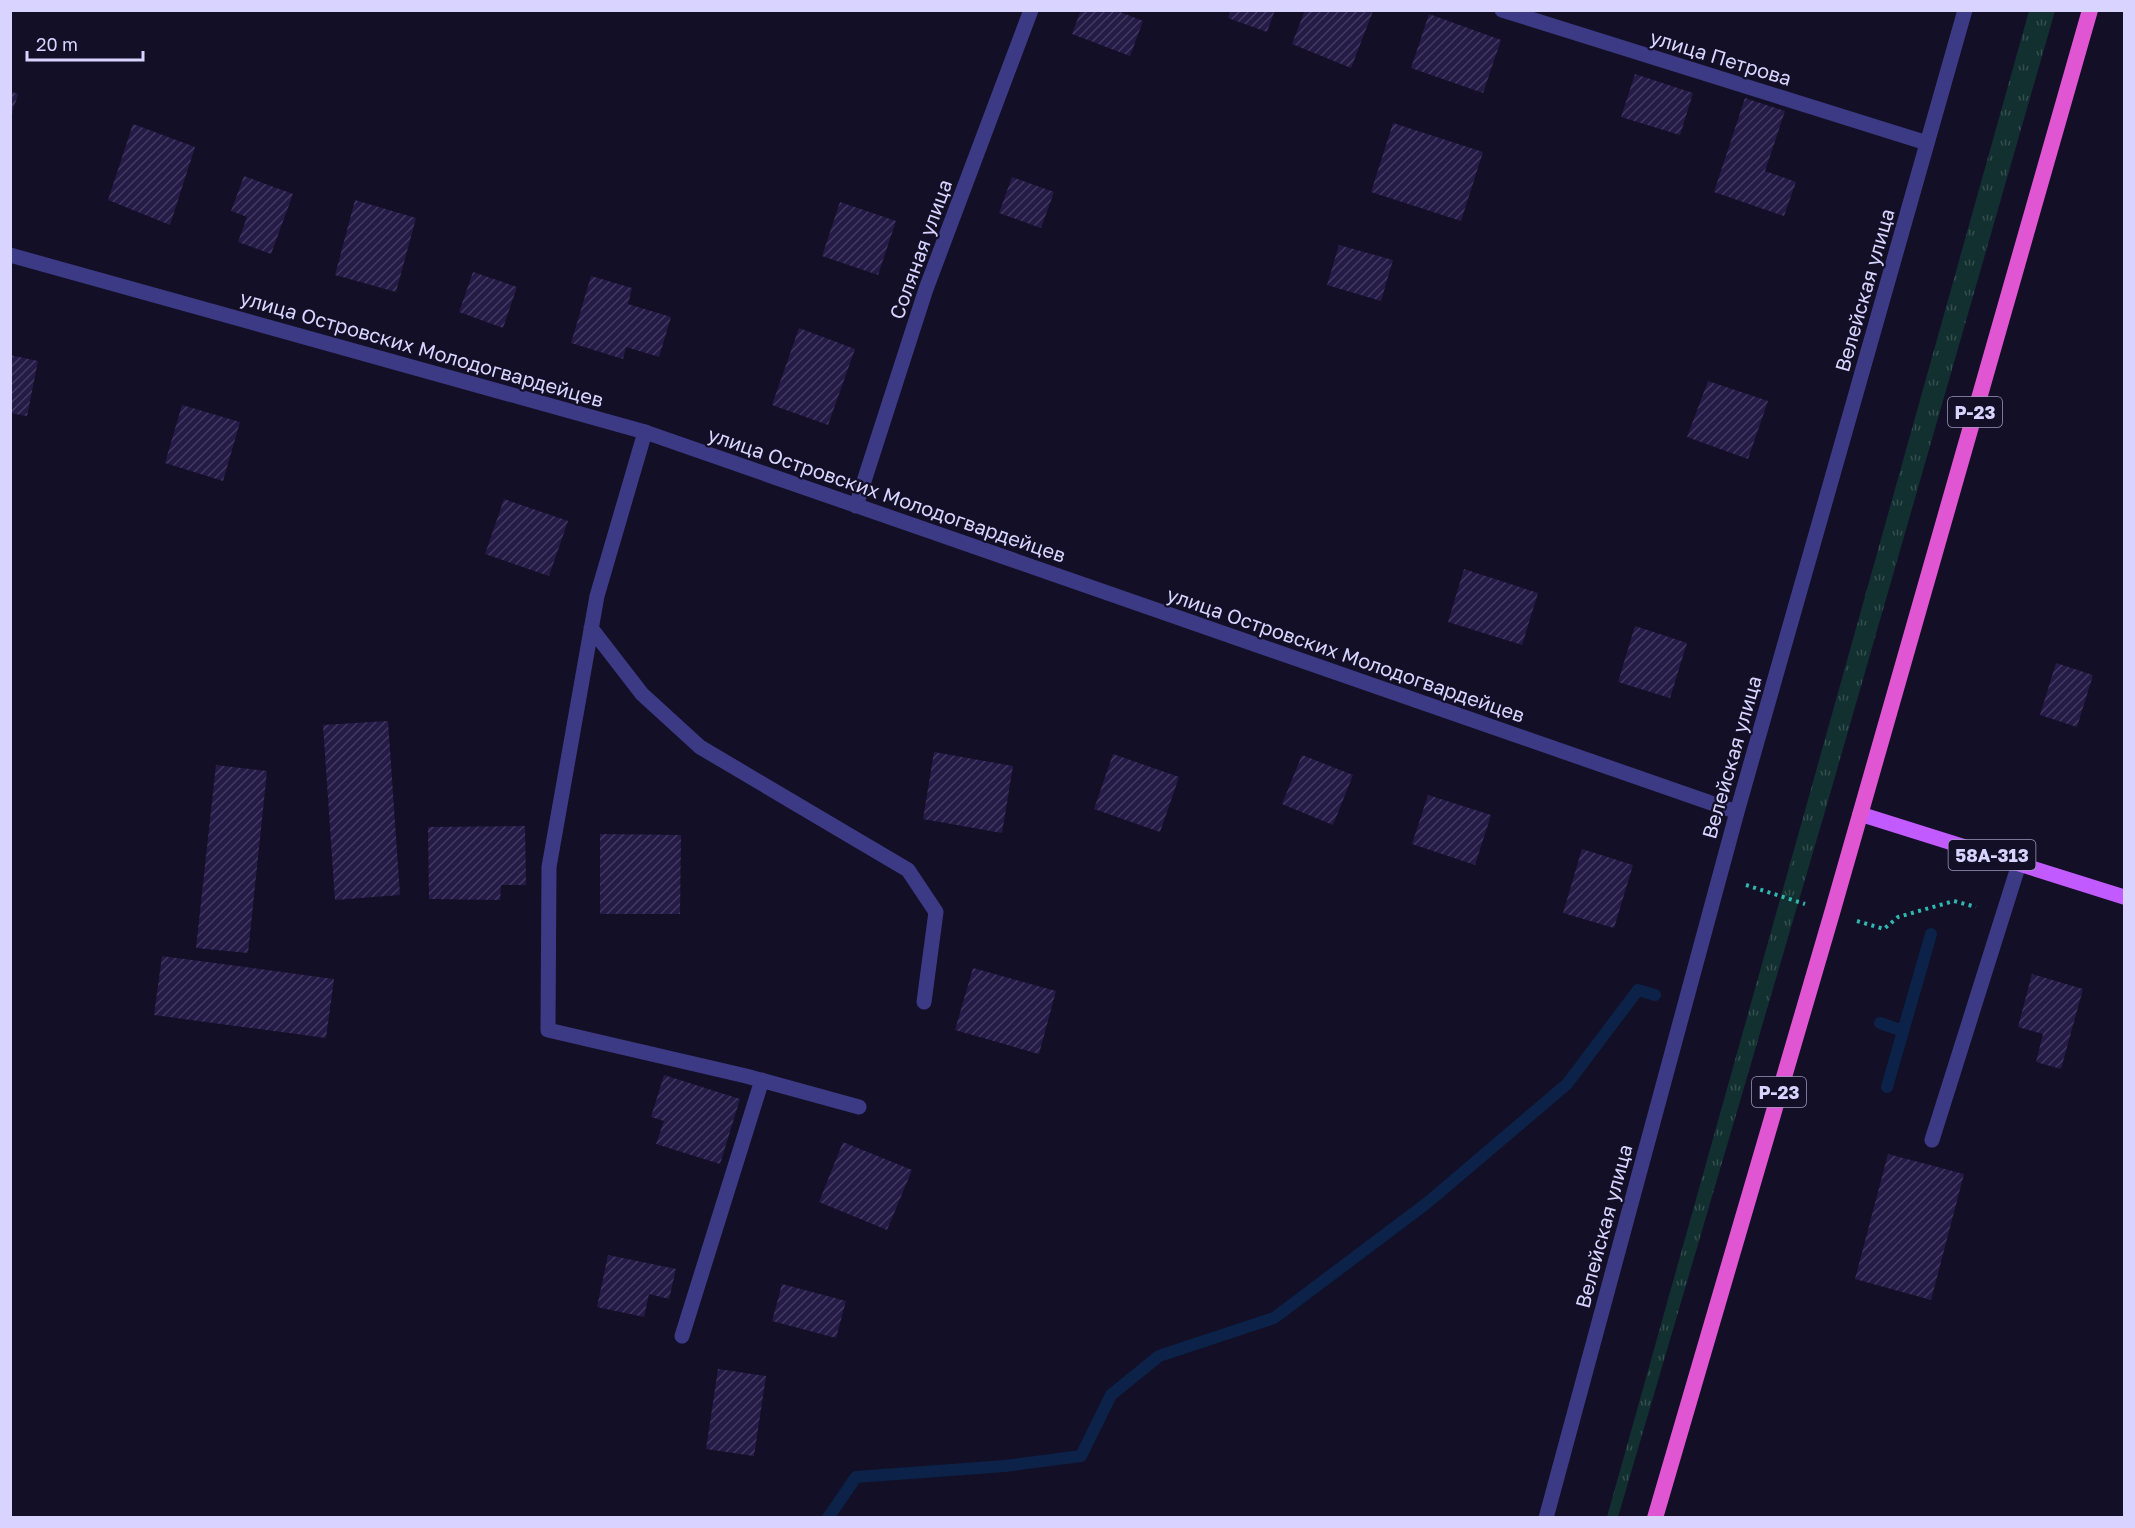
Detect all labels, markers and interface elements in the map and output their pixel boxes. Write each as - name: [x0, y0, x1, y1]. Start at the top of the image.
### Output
- scale bar: [27, 24, 142, 62]
- street label: улица Петрова: [1647, 24, 1795, 90]
- text: 20 m: [36, 33, 78, 55]
- street label: Соляная улица: [884, 176, 956, 322]
- street label: Велейская улица: [1829, 206, 1899, 374]
- street label: улица Островских Молодогвардейцев: [237, 285, 607, 411]
- road number: Р-23: [1948, 397, 2002, 427]
- street label: улица Островских Молодогвардейцев: [705, 421, 1069, 567]
- street label: улица Островских Молодогвардейцев: [1164, 581, 1528, 727]
- street label: Велейская улица: [1696, 673, 1766, 841]
- road number: 58А-313: [1948, 840, 2036, 870]
- road number: Р-23: [1752, 1077, 1806, 1107]
- street label: Велейская улица: [1570, 1141, 1636, 1311]

